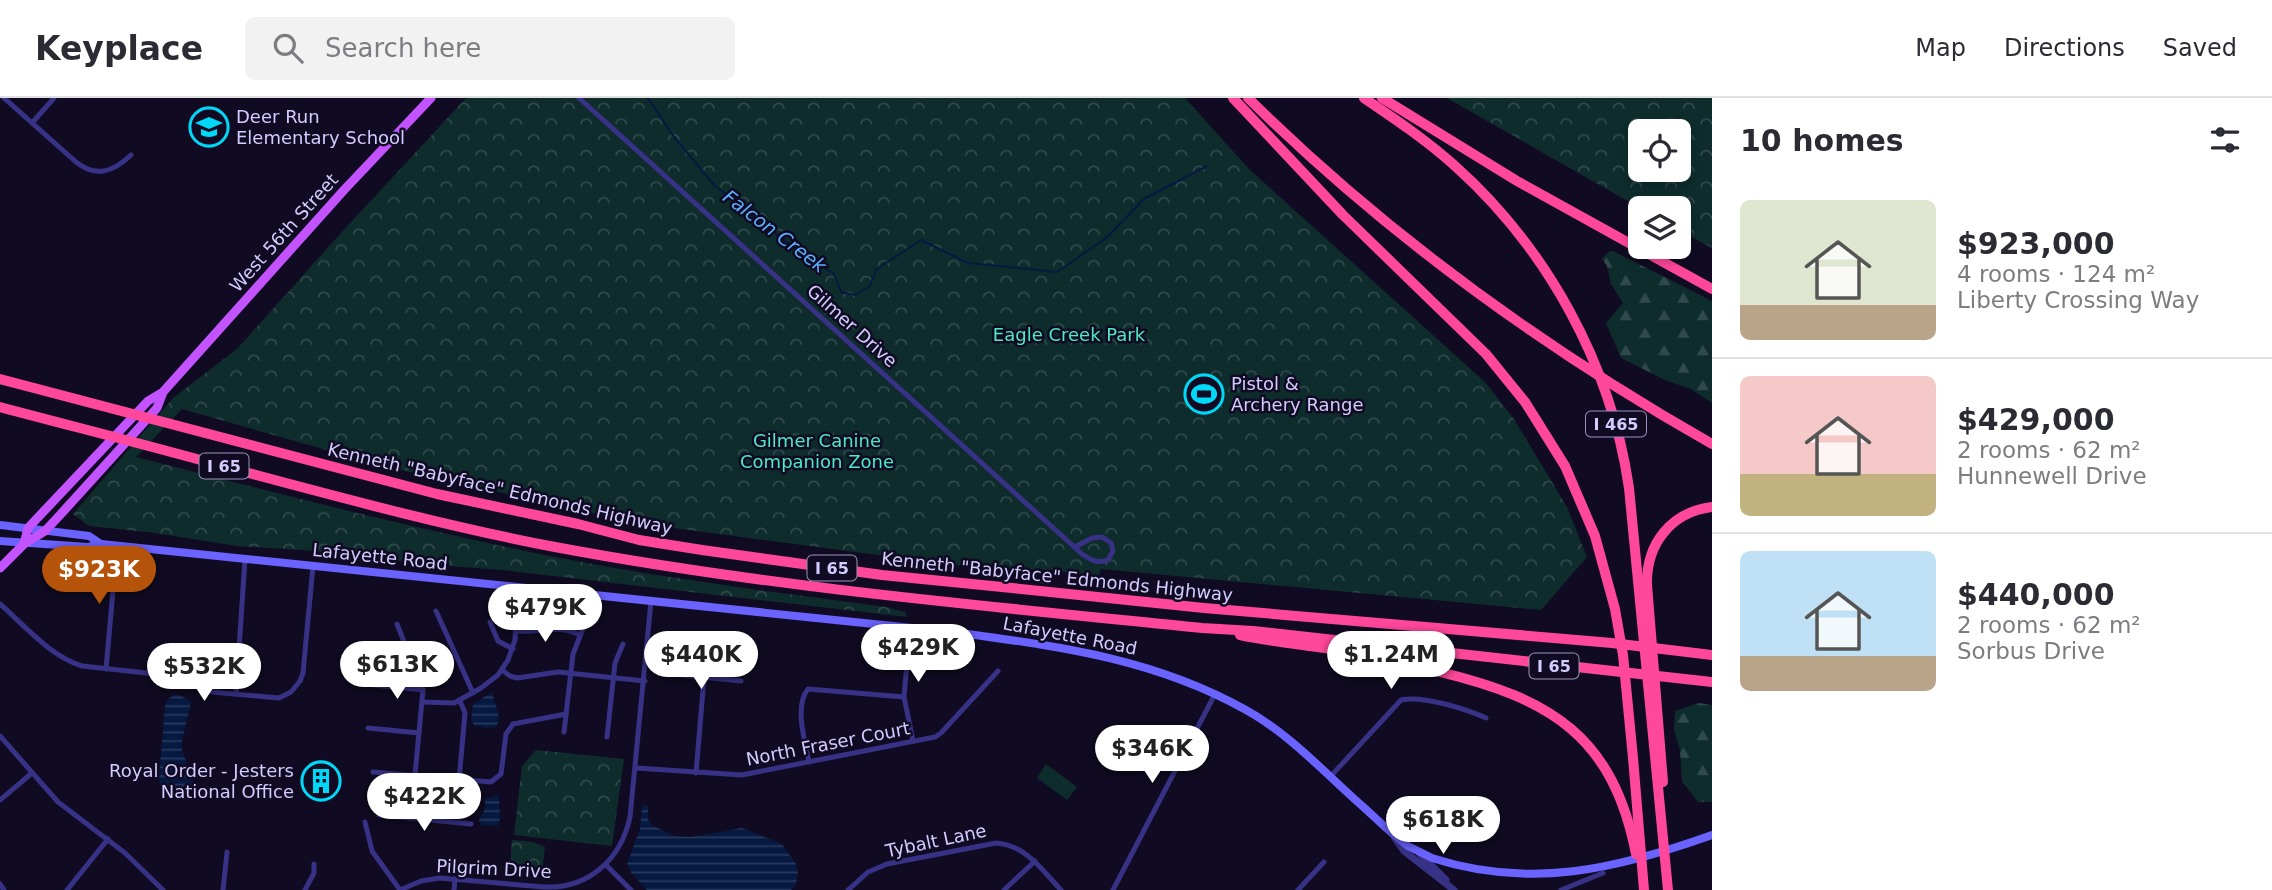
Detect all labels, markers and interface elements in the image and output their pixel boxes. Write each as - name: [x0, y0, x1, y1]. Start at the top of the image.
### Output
- search box: [245, 17, 735, 80]
- text: Keyplace: [35, 29, 203, 68]
- icon: search: [269, 29, 307, 67]
- text: Search here: [325, 33, 481, 63]
- text: Map: [1915, 34, 1966, 62]
- text: Directions: [2004, 34, 2125, 62]
- text: Saved: [2163, 34, 2237, 62]
- school or university icon: Deer Run Elementary School: [188, 106, 230, 148]
- place label: Deer Run Elementary School: [236, 106, 405, 148]
- map controls: [1628, 119, 1691, 259]
- button: locate: [1628, 119, 1691, 182]
- icon: filters: [2206, 121, 2244, 159]
- text: 10 homes: [1740, 123, 1904, 158]
- street label: West 56th Street: [225, 169, 342, 296]
- water label: Falcon Creek: [719, 185, 832, 278]
- button: layers: [1628, 196, 1691, 259]
- text: $923,000: [1957, 226, 2115, 261]
- icon: home: [1796, 228, 1880, 312]
- text: 4 rooms · 124 m²: [1957, 261, 2155, 287]
- street label: Gilmer Drive: [803, 280, 902, 371]
- text: Liberty Crossing Way: [1957, 287, 2199, 313]
- park label: Eagle Creek Park: [993, 324, 1146, 345]
- sports icon: Pistol & Archery Range: [1183, 373, 1225, 415]
- place label: Pistol & Archery Range: [1231, 373, 1364, 415]
- text: $429,000: [1957, 402, 2115, 437]
- icon: home: [1796, 404, 1880, 488]
- road number: I 465: [1586, 412, 1646, 436]
- park label: Gilmer Canine Companion Zone: [740, 430, 894, 472]
- text: 2 rooms · 62 m²: [1957, 437, 2141, 463]
- street label: Kenneth "Babyface" Edmonds Highway: [326, 439, 675, 539]
- road number: I 65: [200, 454, 248, 478]
- text: Hunnewell Drive: [1957, 463, 2147, 489]
- street label: Lafayette Road: [311, 539, 449, 574]
- pin: $923K: [50, 546, 148, 606]
- street label: Kenneth "Babyface" Edmonds Highway: [880, 548, 1234, 605]
- road number: I 65: [808, 555, 856, 580]
- text: $923K: [58, 556, 140, 582]
- text: $440,000: [1957, 577, 2115, 612]
- icon: home: [1796, 579, 1880, 663]
- pin: $479K: [496, 584, 594, 644]
- text: $479K: [504, 594, 586, 620]
- street label: Lafayette Road: [1001, 612, 1139, 659]
- text: 2 rooms · 62 m²: [1957, 612, 2141, 638]
- pin: $429K: [869, 624, 967, 684]
- pin: $440K: [652, 632, 750, 691]
- pin: $1.24M: [1334, 632, 1448, 691]
- text: $429K: [877, 634, 959, 660]
- text: Sorbus Drive: [1957, 638, 2105, 664]
- text: $440K: [660, 641, 742, 667]
- text: $1.24M: [1343, 641, 1439, 667]
- pin: $613K: [348, 642, 446, 701]
- pin: $532K: [155, 644, 253, 703]
- text: $613K: [356, 651, 438, 677]
- text: $532K: [163, 653, 245, 679]
- road number: I 65: [1530, 653, 1578, 678]
- street label: North Fraser Court: [744, 717, 912, 770]
- pin: $346K: [1103, 726, 1201, 785]
- text: $346K: [1111, 735, 1193, 761]
- place label: Royal Order - Jesters National Office: [109, 760, 294, 802]
- building icon: Royal Order - Jesters National Office: [300, 760, 342, 802]
- pin: $422K: [375, 774, 473, 833]
- text: $422K: [383, 783, 465, 809]
- pin: $618K: [1394, 796, 1492, 856]
- text: $618K: [1402, 806, 1484, 832]
- street label: Tybalt Lane: [883, 820, 988, 862]
- street label: Pilgrim Drive: [436, 855, 552, 882]

